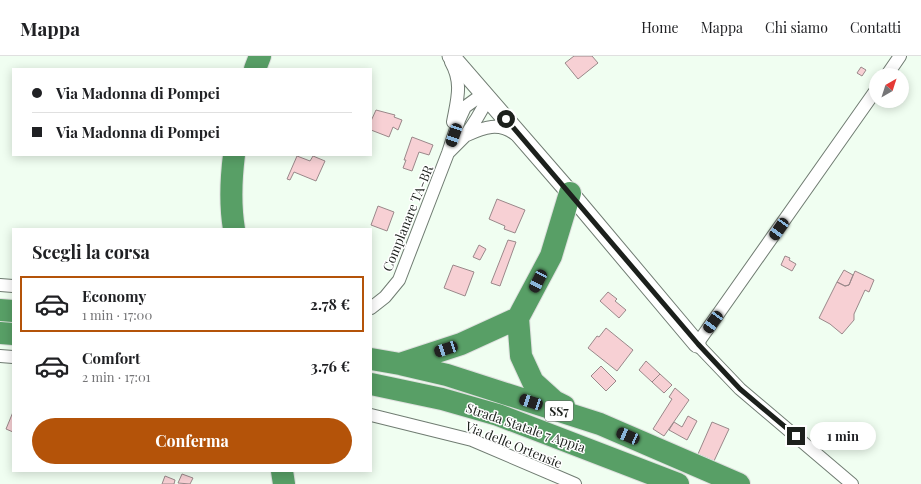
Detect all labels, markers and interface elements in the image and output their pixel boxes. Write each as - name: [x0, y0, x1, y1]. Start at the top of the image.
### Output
- text: Mappa: [20, 15, 80, 41]
- text: Home: [641, 18, 679, 37]
- text: Mappa: [701, 18, 743, 37]
- text: Chi siamo: [765, 18, 828, 37]
- text: Contatti: [850, 18, 901, 37]
- north arrow: [869, 68, 909, 108]
- map controls: [869, 68, 909, 108]
- text: Via Madonna di Pompei: [56, 83, 220, 103]
- route start: [497, 110, 515, 128]
- text: Via Madonna di Pompei: [56, 122, 220, 142]
- car: [444, 122, 464, 148]
- street label: Complanare TA-BR: [378, 162, 436, 274]
- car: [767, 216, 791, 242]
- text: Scegli la corsa: [32, 240, 150, 264]
- car: [527, 268, 549, 294]
- icon: car: [34, 286, 70, 322]
- text: Economy: [82, 286, 146, 306]
- text: 2.78 €: [310, 294, 350, 314]
- text: 1 min · 17:00: [82, 306, 152, 323]
- car: [701, 309, 725, 335]
- car: [433, 340, 459, 358]
- icon: car: [34, 348, 70, 384]
- text: Comfort: [82, 348, 140, 368]
- text: 3.76 €: [311, 356, 350, 376]
- text: 2 min · 17:01: [82, 368, 151, 385]
- car: [518, 393, 544, 411]
- street label: Strada Statale 7 Appia: [464, 399, 588, 456]
- road number: SS7: [545, 401, 573, 421]
- street label: Via delle Ortensie: [462, 416, 565, 471]
- button: Conferma: [32, 418, 352, 464]
- callout: 1 min: [810, 422, 876, 450]
- car: [615, 426, 641, 446]
- route end: [787, 427, 805, 445]
- text: 1 min: [827, 427, 859, 444]

